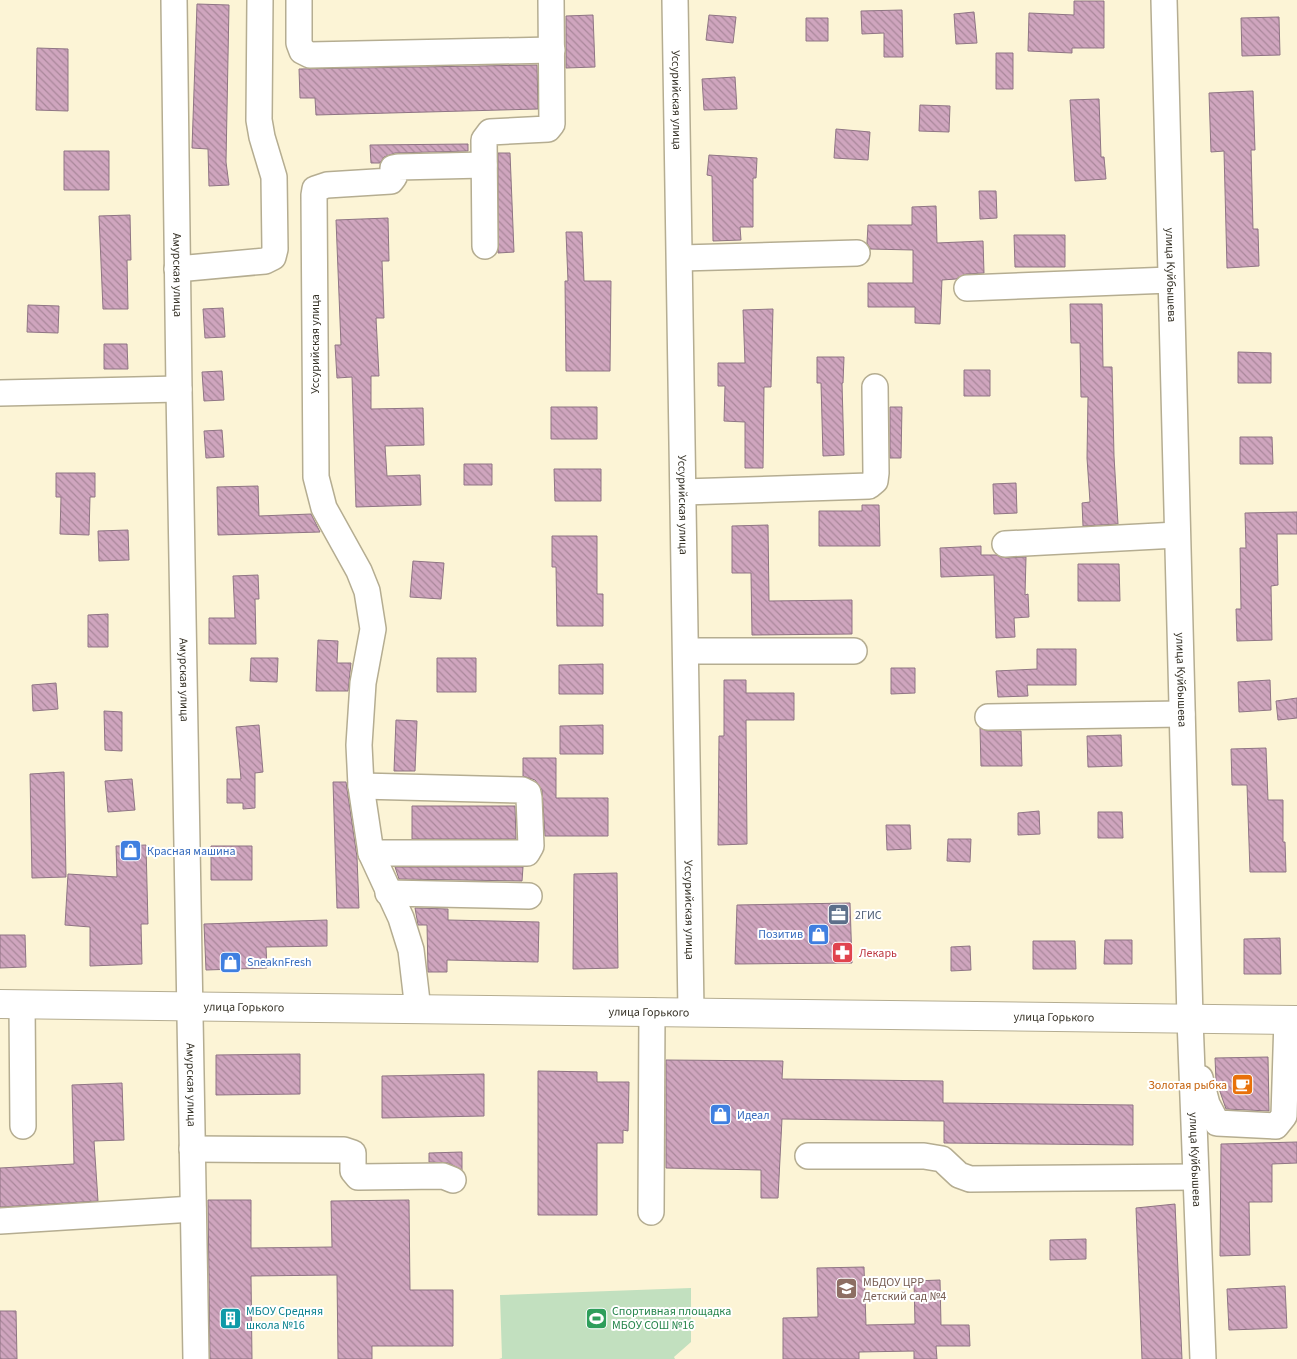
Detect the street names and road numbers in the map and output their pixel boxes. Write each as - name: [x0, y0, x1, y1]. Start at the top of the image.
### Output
- street label: Уссурийская улица: [667, 50, 686, 150]
- street label: улица Куйбышева: [1161, 227, 1181, 323]
- street label: Амурская улица: [168, 233, 187, 317]
- street label: Уссурийская улица: [307, 294, 324, 394]
- street label: Уссурийская улица: [674, 455, 692, 555]
- street label: улица Куйбышева: [1172, 632, 1191, 727]
- street label: Амурская улица: [175, 638, 193, 722]
- street label: Уссурийская улица: [680, 860, 699, 960]
- street label: улица Горького: [203, 998, 285, 1016]
- street label: улица Горького: [608, 1003, 690, 1021]
- street label: улица Горького: [1013, 1008, 1094, 1026]
- street label: Амурская улица: [182, 1043, 200, 1127]
- street label: улица Куйбышева: [1185, 1112, 1206, 1207]

